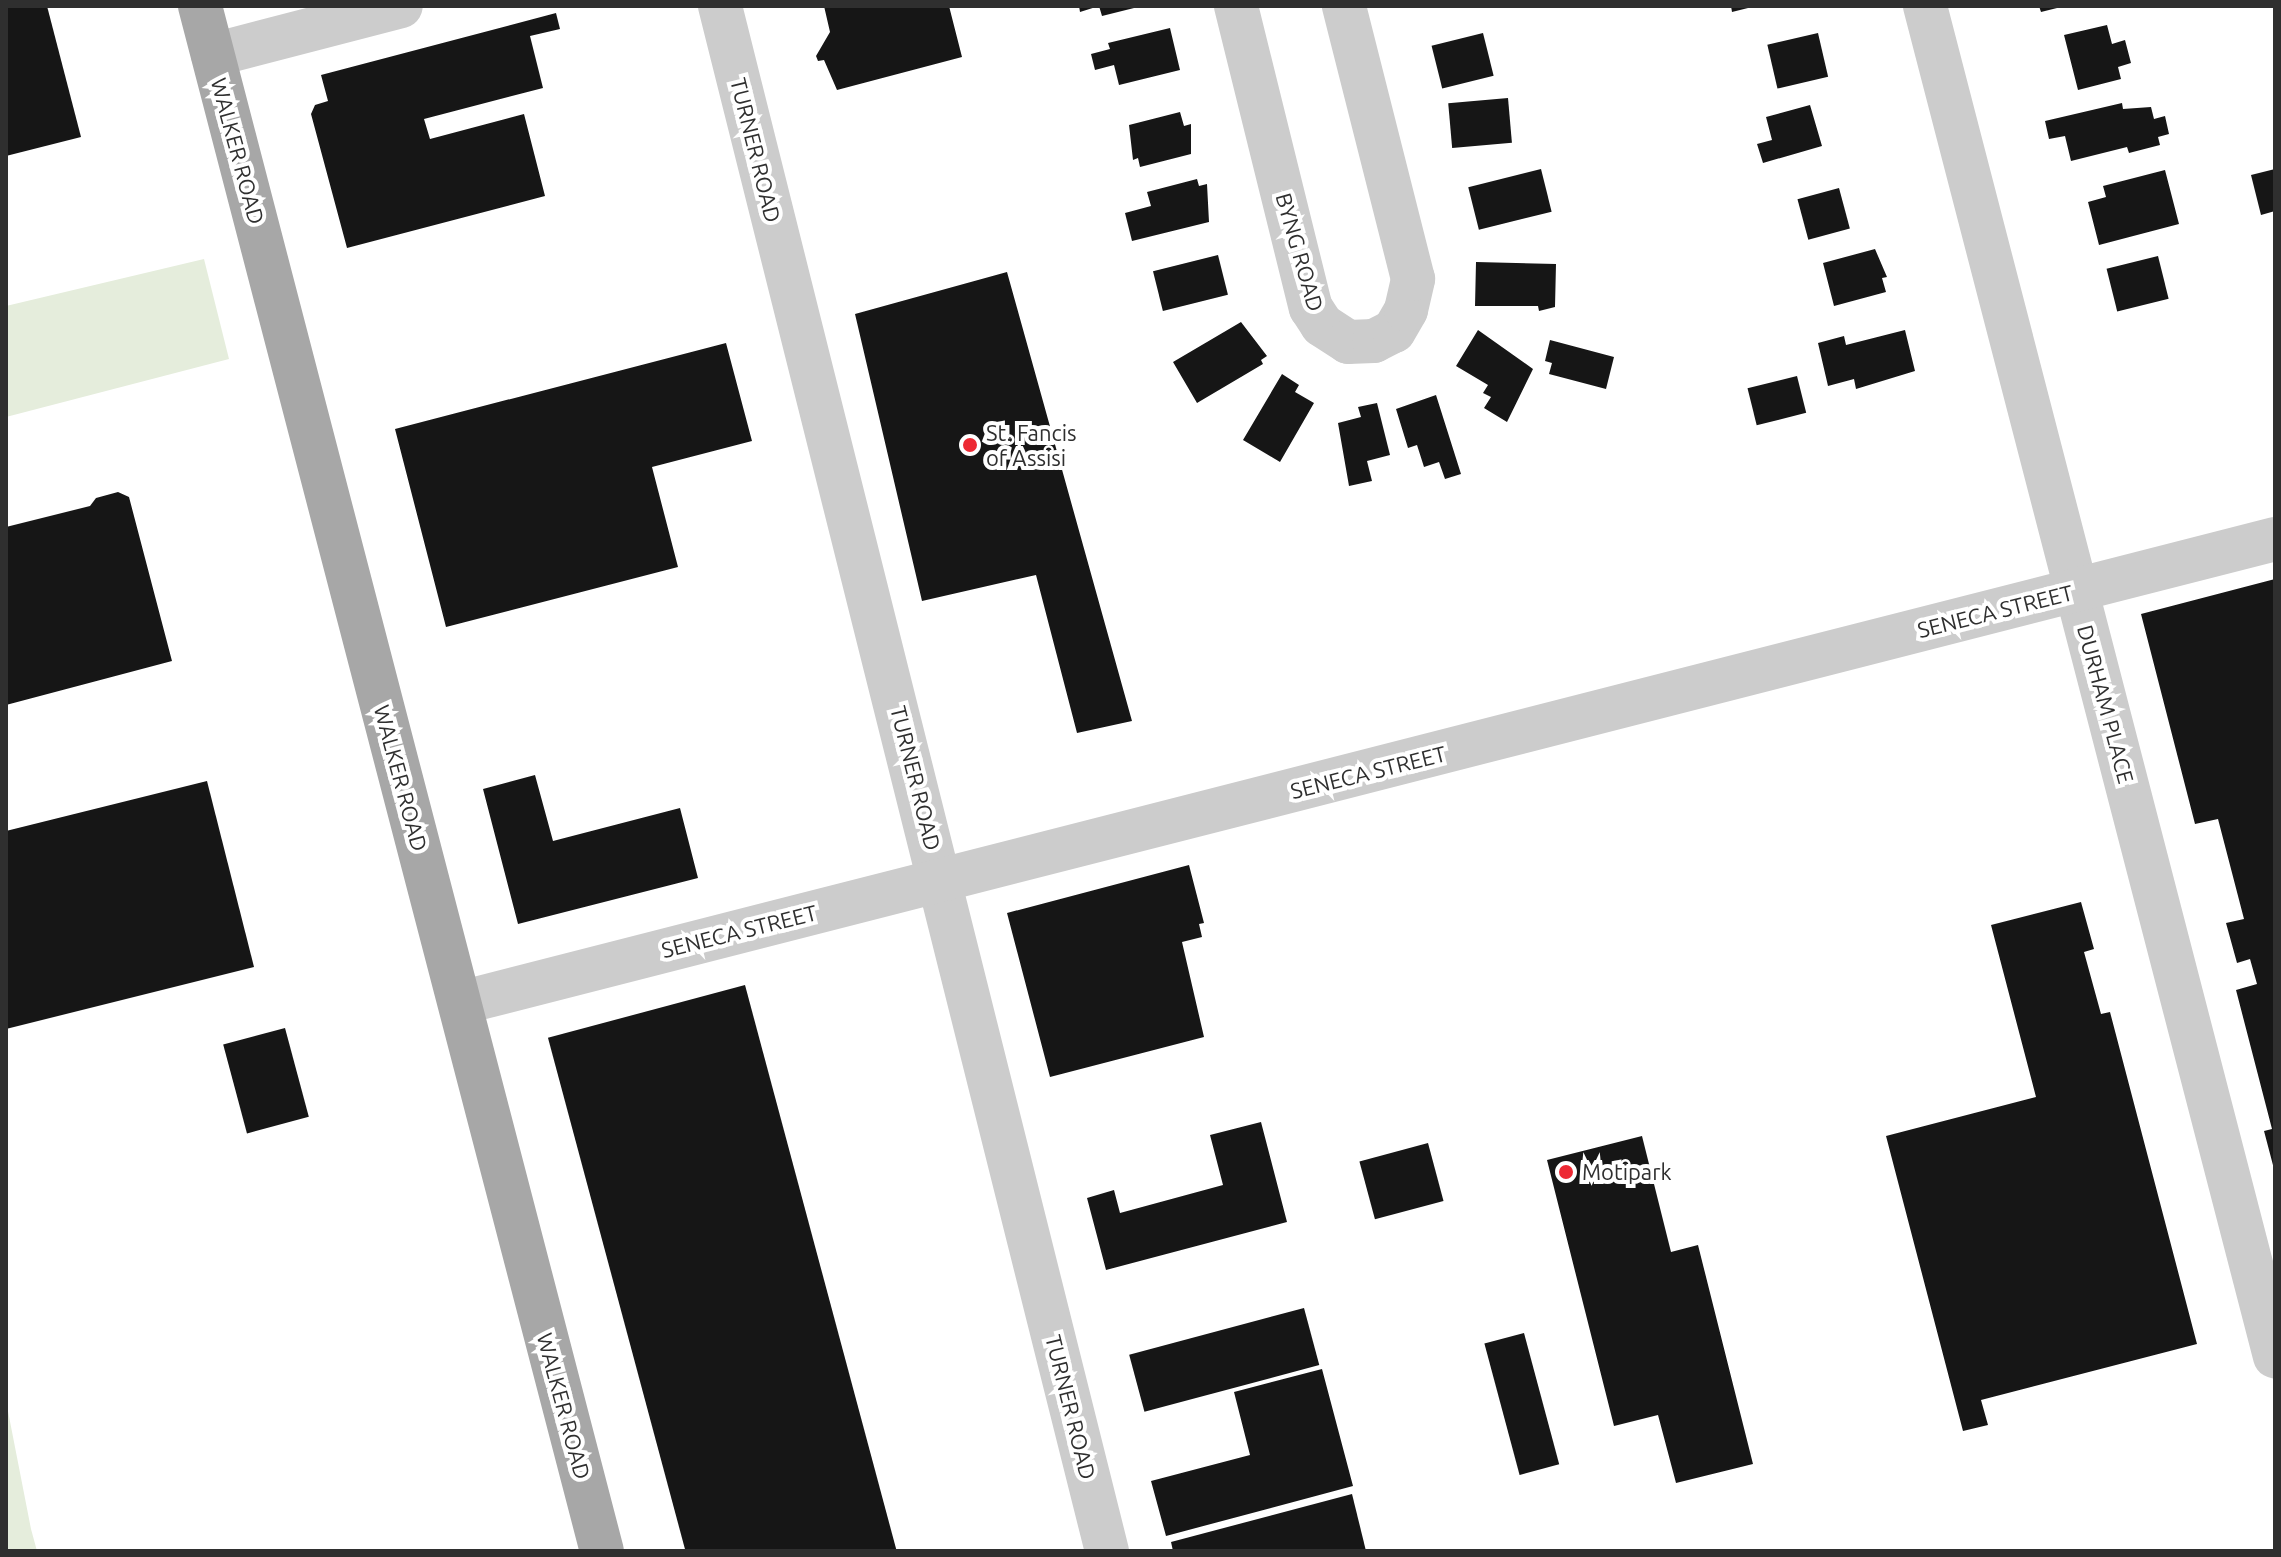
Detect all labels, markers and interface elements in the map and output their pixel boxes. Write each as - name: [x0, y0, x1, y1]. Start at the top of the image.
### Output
- street label: WALKER ROAD: [206, 75, 270, 227]
- street label: TURNER ROAD: [725, 75, 787, 225]
- street label: BYNG ROAD: [1270, 190, 1330, 314]
- place label: St. Fancis of Assisi: [986, 419, 1077, 470]
- marker: St. Fancis of Assisi: [961, 436, 979, 454]
- street label: SENECA STREET: [1915, 579, 2075, 643]
- street label: DURHAM PLACE: [2072, 622, 2140, 786]
- street label: WALKER ROAD: [369, 702, 433, 854]
- street label: TURNER ROAD: [885, 703, 947, 853]
- street label: SENECA STREET: [1288, 740, 1448, 804]
- street label: SENECA STREET: [659, 899, 819, 963]
- place label: Motipark: [1582, 1159, 1672, 1185]
- marker: Motipark: [1557, 1163, 1575, 1181]
- street label: WALKER ROAD: [532, 1330, 596, 1482]
- street label: TURNER ROAD: [1040, 1332, 1102, 1482]

